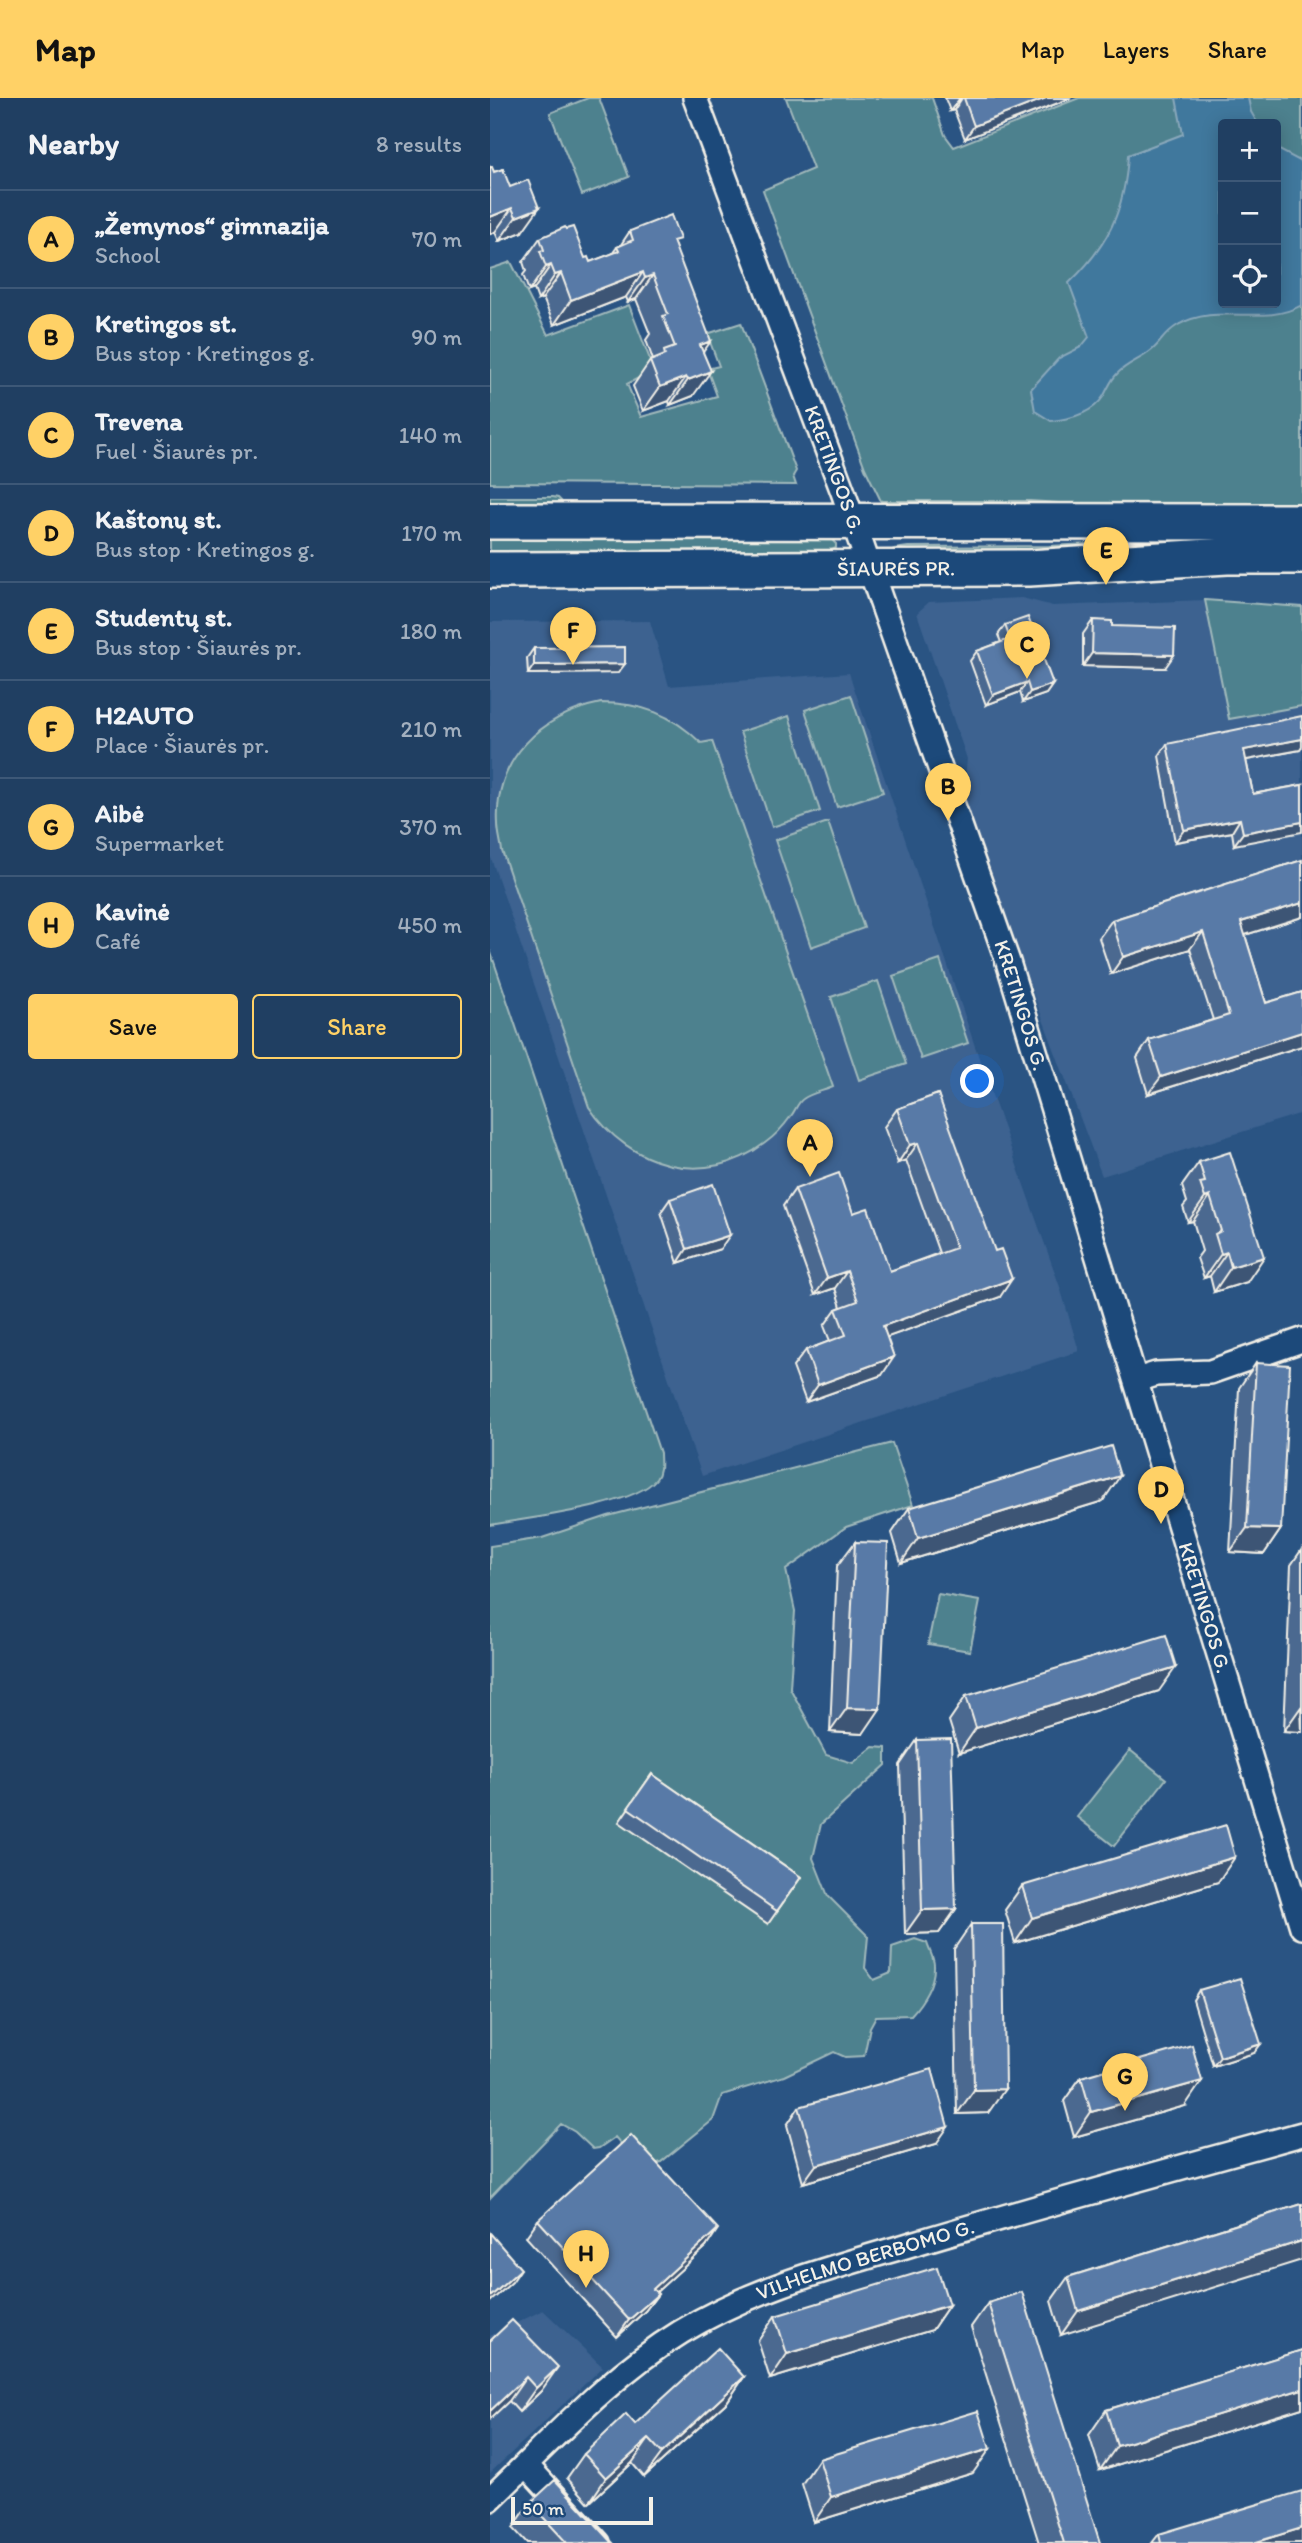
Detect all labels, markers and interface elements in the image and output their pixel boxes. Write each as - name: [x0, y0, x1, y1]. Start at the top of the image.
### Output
- text: Map: [35, 30, 96, 69]
- text: Map: [1021, 35, 1065, 64]
- text: Layers: [1103, 35, 1170, 64]
- text: Share: [1208, 35, 1267, 64]
- map controls: [1218, 119, 1281, 308]
- button: +: [1218, 119, 1281, 182]
- text: Nearby: [28, 125, 119, 162]
- text: 8 results: [376, 130, 462, 158]
- button: −: [1218, 182, 1281, 245]
- text: „Žemynos“ gimnazija: [95, 209, 329, 241]
- text: A: [44, 225, 58, 253]
- text: 70 m: [412, 225, 462, 253]
- text: School: [95, 241, 160, 269]
- button: locate: [1218, 245, 1281, 308]
- text: Kretingos st.: [95, 307, 237, 339]
- text: B: [44, 323, 58, 351]
- text: 90 m: [411, 323, 462, 351]
- text: Bus stop · Kretingos g.: [95, 339, 315, 367]
- street label: KRETINGOS G.: [800, 402, 870, 537]
- text: Trevena: [95, 405, 183, 437]
- text: C: [44, 421, 58, 449]
- text: 140 m: [399, 421, 462, 449]
- text: Fuel · Šiaurės pr.: [95, 437, 258, 465]
- text: Kaštonų st.: [95, 503, 222, 535]
- text: D: [43, 519, 59, 547]
- text: 170 m: [401, 519, 462, 547]
- pin: E: [1083, 527, 1129, 585]
- text: Bus stop · Kretingos g.: [95, 535, 315, 563]
- street label: ŠIAURĖS PR.: [837, 555, 955, 581]
- text: Studentų st.: [95, 601, 233, 633]
- pin: F: [550, 607, 596, 665]
- text: E: [45, 617, 57, 645]
- text: 180 m: [400, 617, 462, 645]
- pin: C: [1004, 621, 1050, 679]
- text: Bus stop · Šiaurės pr.: [95, 633, 302, 661]
- text: H2AUTO: [95, 699, 194, 731]
- text: F: [45, 715, 57, 743]
- text: 210 m: [401, 715, 462, 743]
- text: Place · Šiaurės pr.: [95, 731, 269, 759]
- pin: B: [925, 763, 971, 821]
- text: Aibė: [95, 797, 144, 829]
- text: G: [43, 813, 59, 841]
- text: 370 m: [399, 813, 462, 841]
- text: Supermarket: [95, 829, 224, 857]
- text: Kavinė: [95, 895, 170, 927]
- text: H: [43, 911, 59, 939]
- text: 450 m: [397, 911, 462, 939]
- text: Café: [95, 927, 141, 955]
- street label: KRETINGOS G.: [989, 936, 1053, 1073]
- button: Save: [28, 994, 238, 1059]
- button: Share: [252, 994, 462, 1059]
- your location: [960, 1064, 994, 1098]
- pin: A: [787, 1119, 833, 1177]
- pin: D: [1138, 1466, 1184, 1524]
- street label: KRETINGOS G.: [1174, 1539, 1237, 1676]
- pin: G: [1102, 2053, 1148, 2111]
- street label: VILHELMO BERBOMO G.: [752, 2213, 977, 2305]
- pin: H: [563, 2230, 609, 2288]
- scale bar: [511, 2494, 653, 2526]
- text: 50 m: [522, 2497, 564, 2520]

